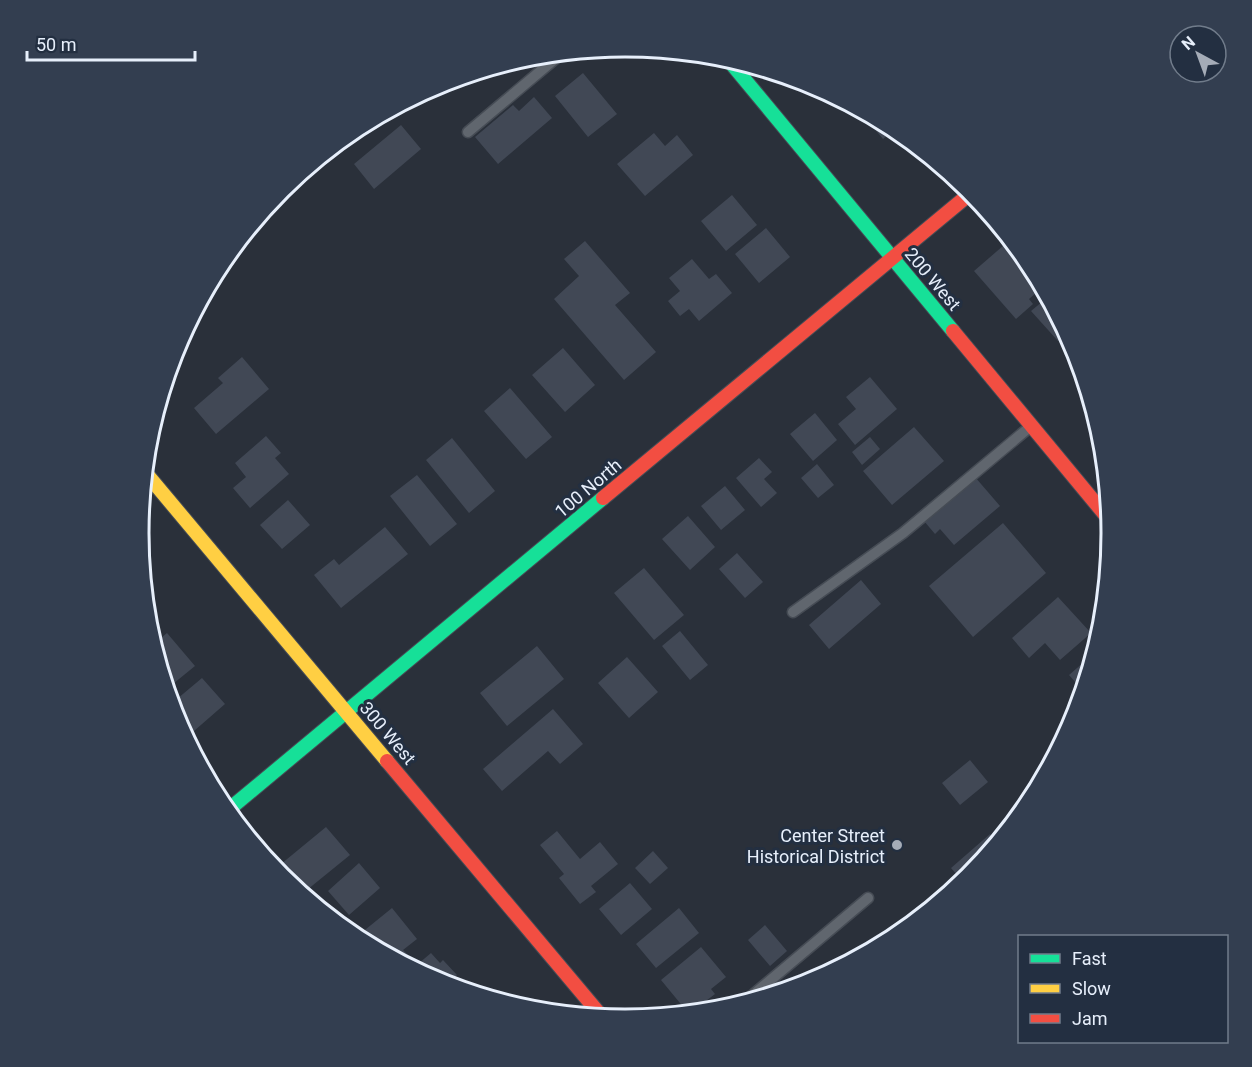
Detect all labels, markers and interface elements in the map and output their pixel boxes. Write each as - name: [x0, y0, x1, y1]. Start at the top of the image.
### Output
- scale bar: [27, 24, 195, 62]
- north arrow: [1168, 24, 1228, 84]
- text: N: [1178, 32, 1199, 54]
- text: 50 m: [36, 34, 76, 55]
- street label: 200 West: [901, 243, 965, 315]
- street label: 100 North: [551, 454, 625, 522]
- street label: 300 West: [356, 697, 420, 769]
- place label: Center Street Historical District: [747, 825, 885, 867]
- marker: Center Street Historical District: [890, 838, 904, 852]
- legend: [1018, 935, 1228, 1043]
- text: Fast: [1072, 948, 1107, 969]
- text: Slow: [1072, 978, 1111, 999]
- text: Jam: [1072, 1008, 1108, 1029]

